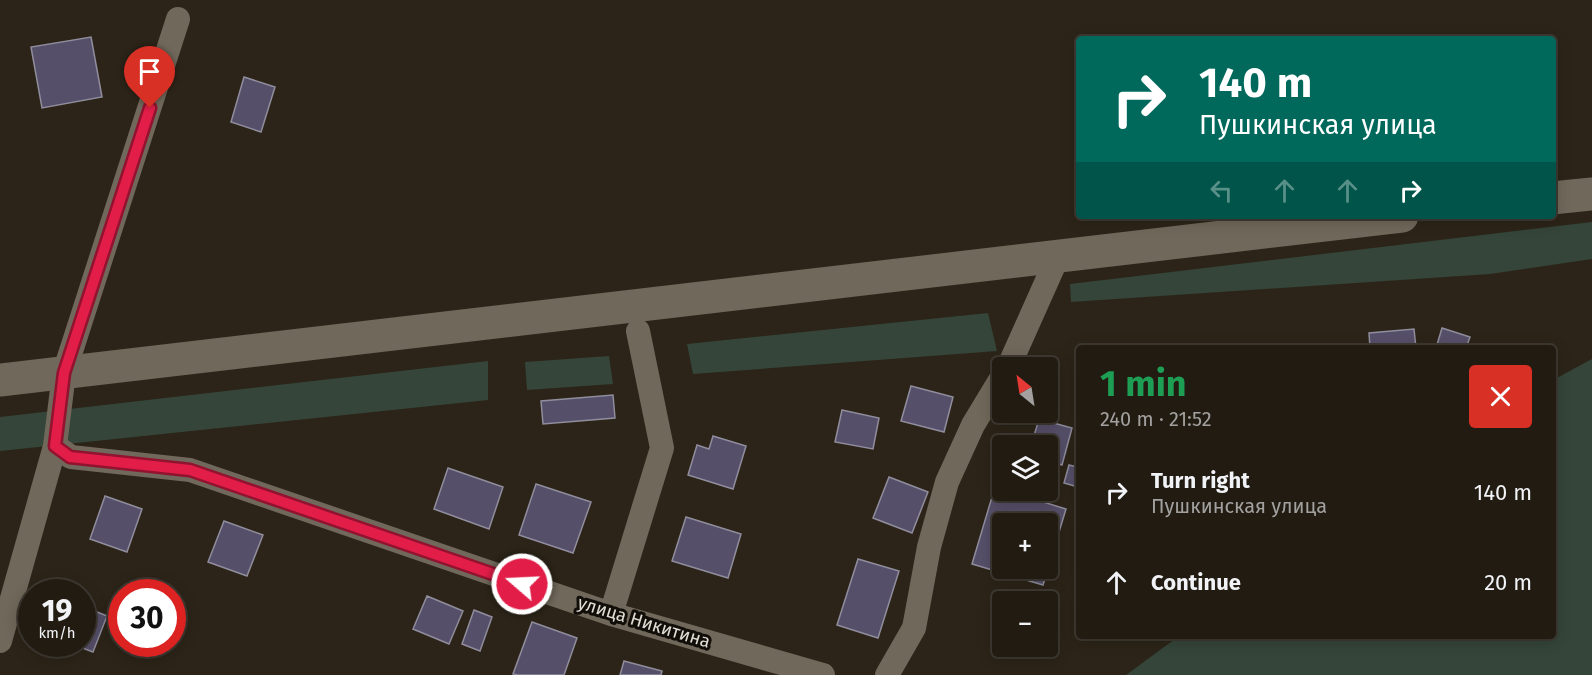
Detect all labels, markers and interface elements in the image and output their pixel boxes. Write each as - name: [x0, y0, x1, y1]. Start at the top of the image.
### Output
- pin: [124, 46, 175, 108]
- icon: arrive: [133, 55, 166, 88]
- text: 140 m: [1199, 58, 1312, 108]
- icon: right: [1100, 60, 1178, 138]
- text: Пушкинская улица: [1199, 109, 1437, 141]
- icon: left: [1205, 174, 1238, 207]
- icon: ahead: [1268, 174, 1301, 207]
- icon: ahead: [1331, 174, 1364, 207]
- icon: right: [1394, 174, 1427, 207]
- north arrow: [992, 357, 1058, 423]
- map controls: [992, 357, 1058, 657]
- text: 1 min: [1100, 362, 1187, 406]
- button: close: [1469, 365, 1532, 428]
- text: 240 m · 21:52: [1100, 407, 1212, 431]
- button: layers: [992, 435, 1058, 501]
- text: Turn right: [1151, 467, 1250, 494]
- icon: right: [1100, 476, 1133, 509]
- text: 140 m: [1474, 479, 1532, 506]
- text: Пушкинская улица: [1151, 494, 1327, 518]
- button: +: [992, 513, 1058, 579]
- position arrow: [490, 552, 554, 616]
- icon: ahead: [1100, 566, 1133, 599]
- text: Continue: [1151, 569, 1241, 596]
- text: 20 m: [1484, 569, 1532, 596]
- speed limit sign: 30: [108, 579, 186, 657]
- street label: улица Никитина: [575, 591, 713, 653]
- button: −: [992, 591, 1058, 657]
- text: 19: [42, 593, 72, 629]
- text: km/h: [38, 624, 76, 642]

